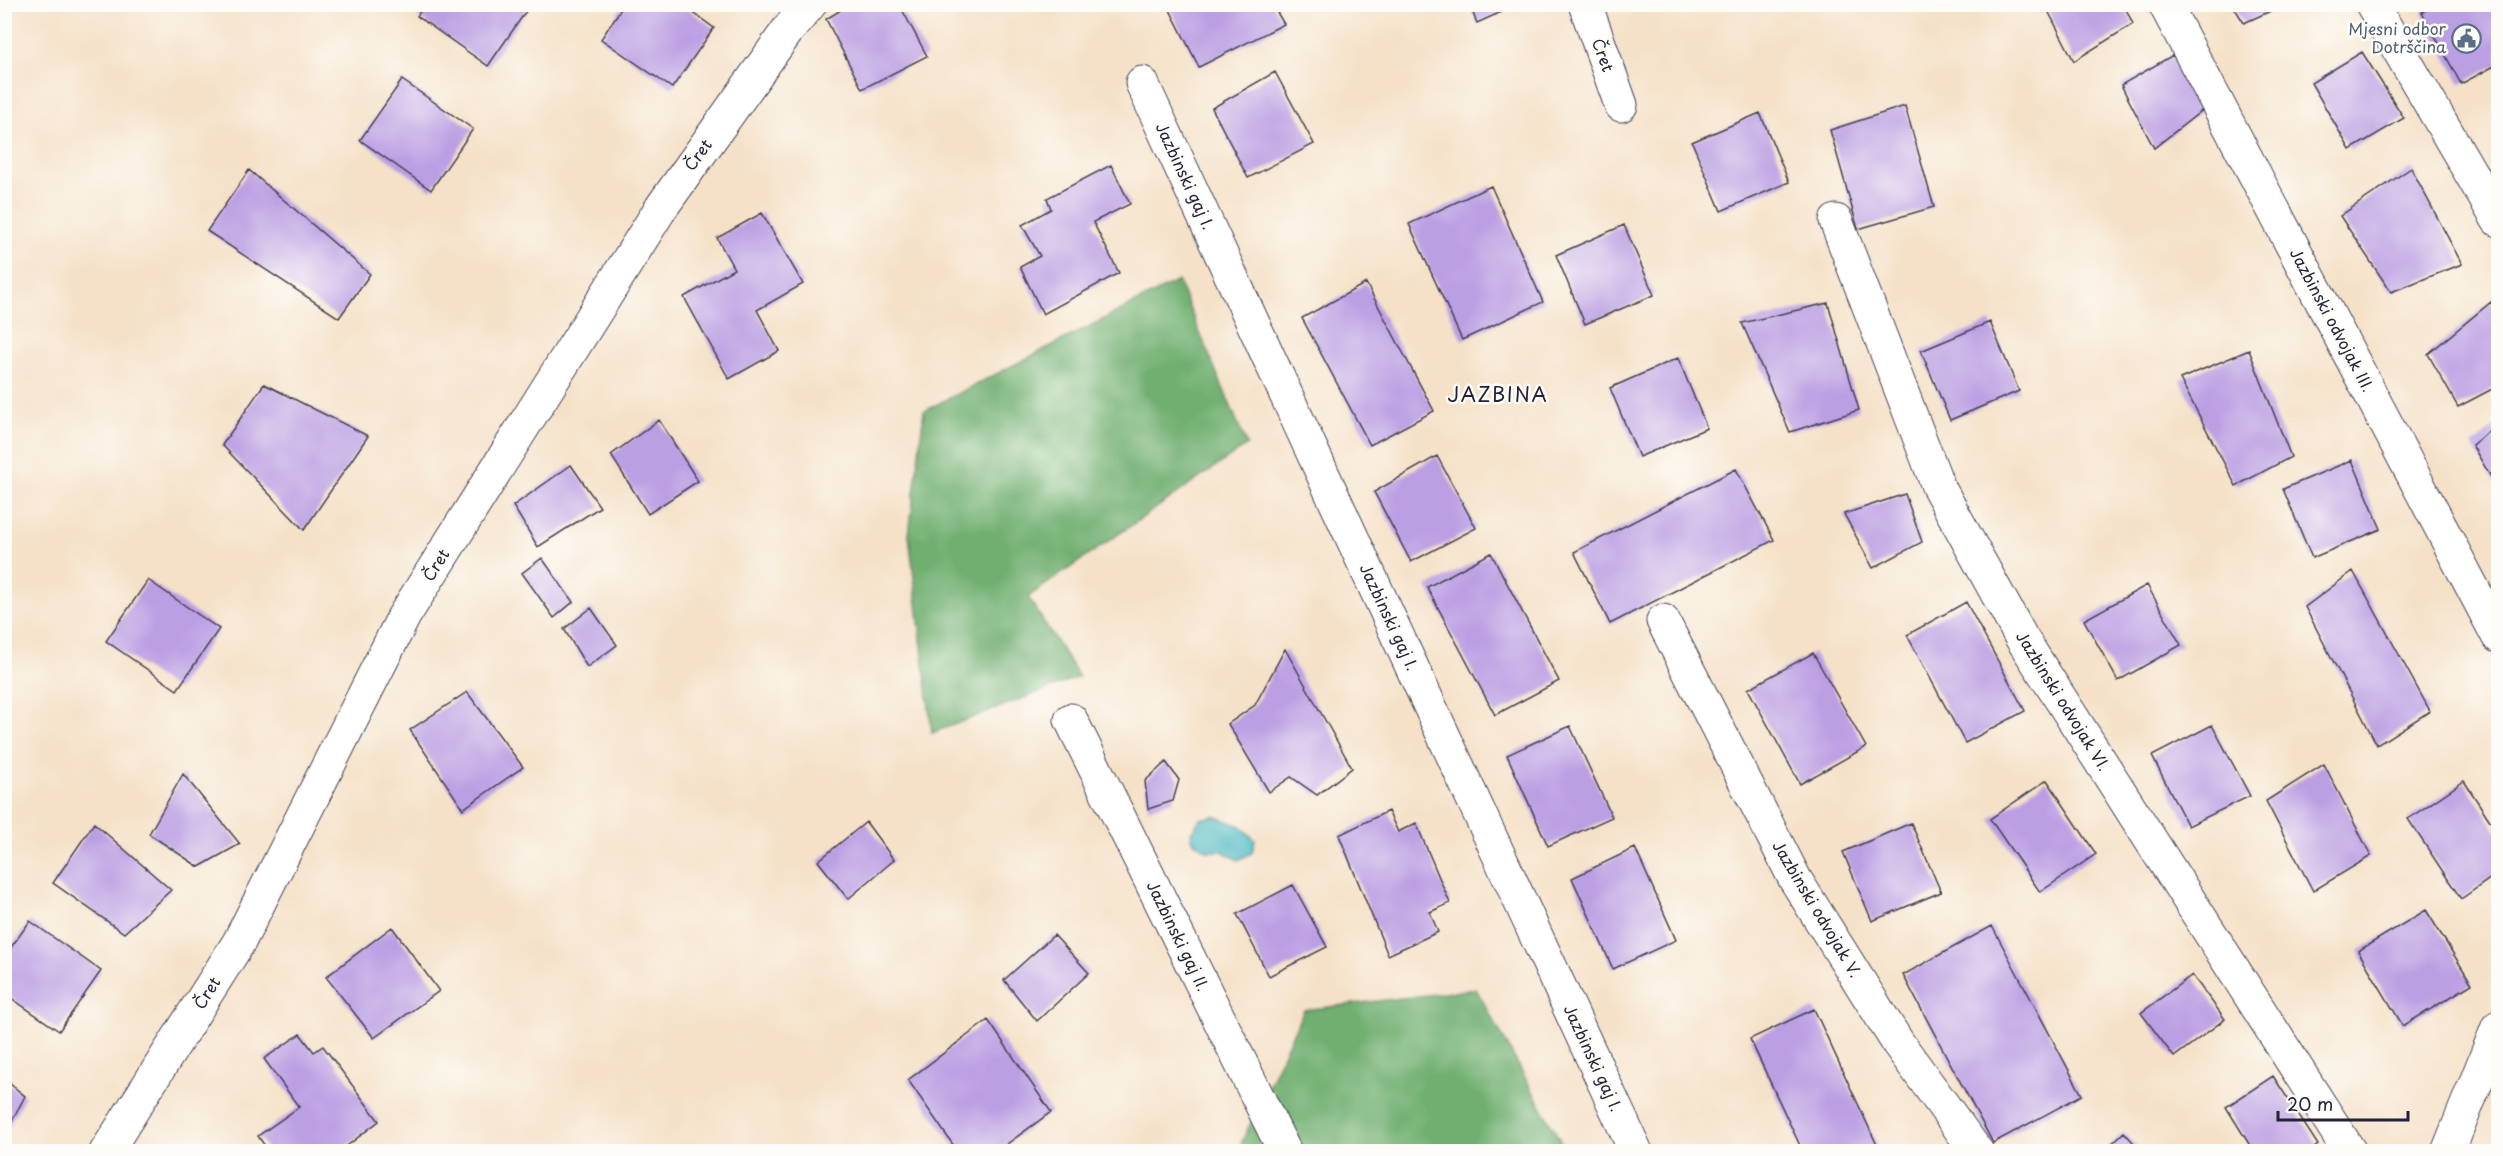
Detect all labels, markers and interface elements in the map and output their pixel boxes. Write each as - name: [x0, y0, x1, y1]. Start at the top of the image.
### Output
- place label: Mjesni odbor Dotrščina: [2348, 16, 2447, 58]
- public building icon: Mjesni odbor Dotrščina: [2451, 22, 2483, 54]
- street label: Čret: [1587, 35, 1621, 75]
- street label: Jazbinski gaj I.: [1151, 118, 1221, 233]
- street label: Čret: [677, 133, 717, 175]
- street label: Jazbinski odvojak III.: [2285, 243, 2381, 396]
- district label: JAZBINA: [1448, 379, 1548, 409]
- street label: Čret: [416, 543, 455, 585]
- street label: Jazbinski gaj I.: [1355, 559, 1425, 674]
- street label: Jazbinski odvojak VI.: [2011, 626, 2117, 775]
- street label: Jazbinski odvojak V.: [1767, 835, 1868, 982]
- street label: Jazbinski gaj II.: [1142, 876, 1216, 995]
- street label: Čret: [187, 971, 226, 1013]
- street label: Jazbinski gaj I.: [1559, 1000, 1629, 1115]
- scale bar: [2278, 1084, 2408, 1122]
- text: 20 m: [2287, 1090, 2333, 1117]

